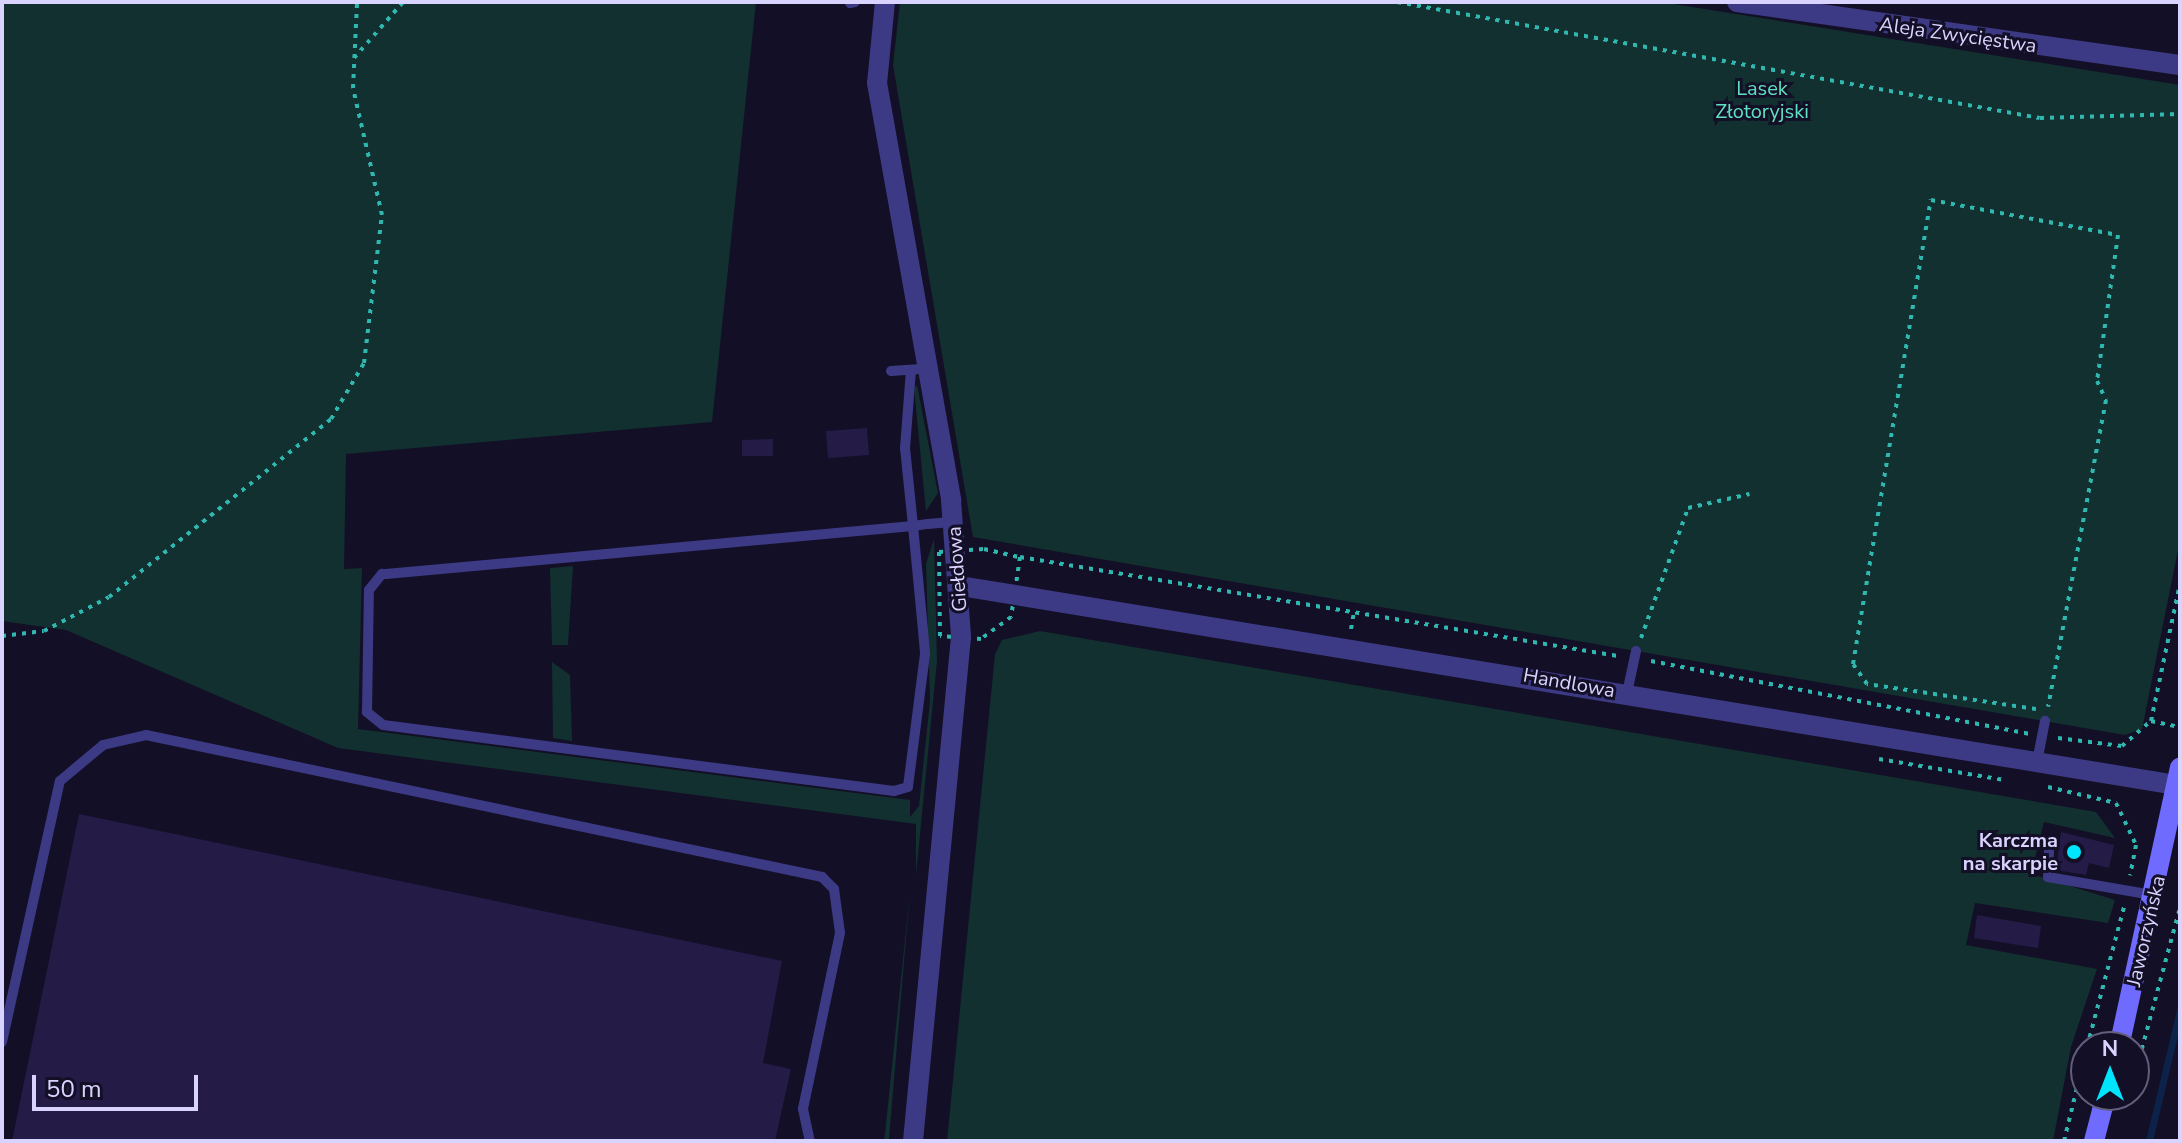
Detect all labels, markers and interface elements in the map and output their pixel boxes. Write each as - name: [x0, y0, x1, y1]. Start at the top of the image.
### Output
- street label: Aleja Zwycięstwa: [1878, 12, 2038, 58]
- park label: Lasek Złotoryjski: [1715, 76, 1809, 123]
- street label: Giełdowa: [942, 526, 972, 612]
- street label: Handlowa: [1521, 663, 1617, 703]
- place label: Karczma na skarpie: [1963, 828, 2058, 875]
- marker: Karczma na skarpie: [2065, 843, 2083, 861]
- street label: Jaworzyńska: [2122, 873, 2170, 989]
- north arrow: [2070, 1031, 2150, 1111]
- text: N: [2102, 1034, 2118, 1064]
- scale bar: [36, 1059, 202, 1109]
- text: 50 m: [46, 1073, 102, 1105]

